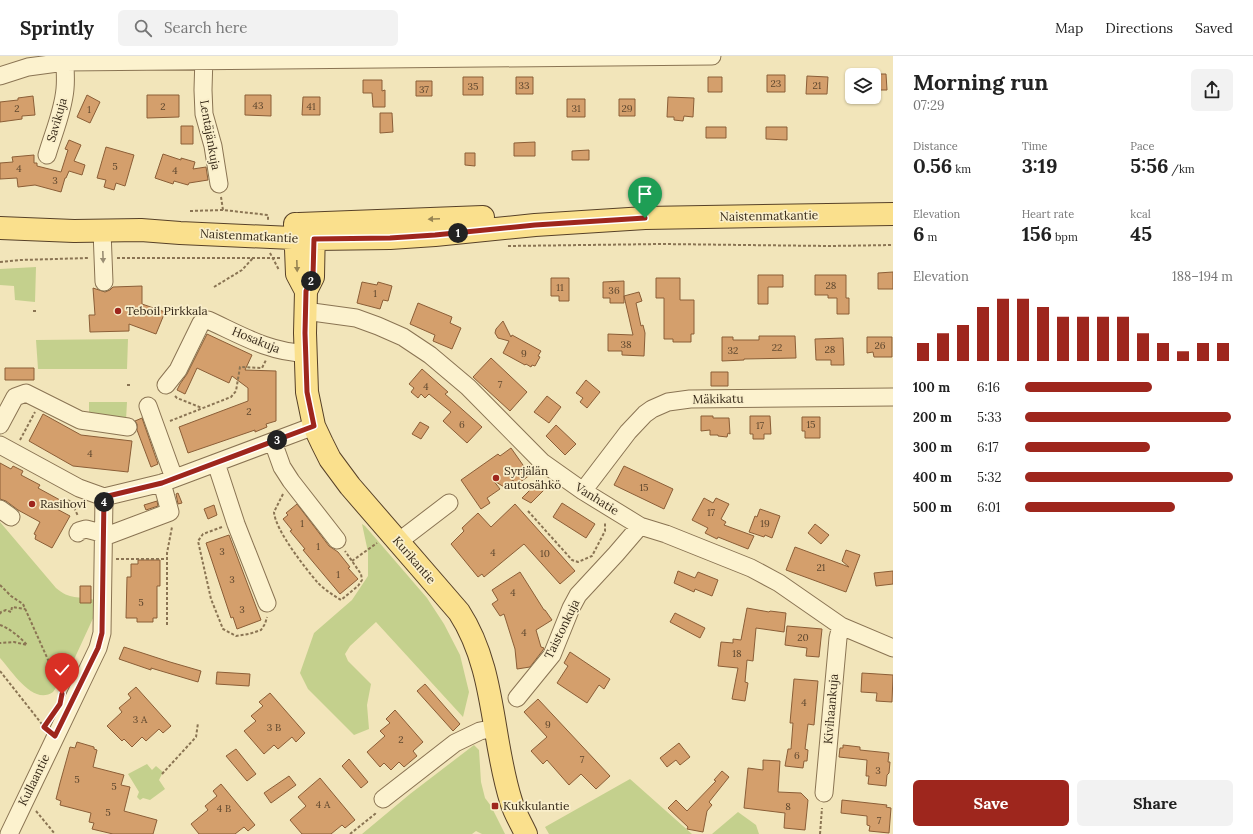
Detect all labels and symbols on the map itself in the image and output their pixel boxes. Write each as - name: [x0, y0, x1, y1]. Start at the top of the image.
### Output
- house number: 23: [771, 77, 782, 90]
- house number: 33: [518, 79, 530, 92]
- house number: 21: [812, 79, 822, 92]
- house number: 35: [467, 80, 479, 93]
- house number: 37: [419, 83, 429, 96]
- street label: Savikuja: [43, 96, 70, 144]
- street label: Lentäjänkuja: [197, 99, 224, 171]
- house number: 43: [253, 99, 264, 112]
- house number: 2: [160, 100, 166, 113]
- house number: 41: [306, 100, 316, 113]
- house number: 2: [14, 102, 20, 115]
- house number: 31: [571, 102, 581, 115]
- house number: 29: [621, 102, 633, 115]
- house number: 1: [87, 103, 91, 116]
- house number: 5: [112, 160, 118, 173]
- house number: 4: [16, 162, 22, 175]
- house number: 4: [172, 164, 178, 177]
- house number: 3: [52, 174, 58, 187]
- pin: [628, 177, 662, 218]
- street label: Naistenmatkantie: [720, 207, 819, 224]
- one-way arrow: [428, 215, 440, 222]
- pin: 1: [448, 223, 468, 243]
- street label: Naistenmatkantie: [199, 225, 299, 246]
- one-way arrow: [100, 251, 106, 264]
- one-way arrow: [293, 260, 300, 272]
- pin: 2: [301, 271, 321, 291]
- house number: 28: [826, 279, 837, 292]
- house number: 11: [556, 281, 564, 294]
- house number: 36: [608, 284, 620, 297]
- house number: 1: [373, 287, 377, 300]
- place label: Teboil Pirkkala: [126, 303, 208, 318]
- marker: Teboil Pirkkala: [113, 306, 123, 316]
- street label: Hosakuja: [230, 323, 283, 356]
- house number: 38: [620, 338, 632, 351]
- house number: 26: [874, 339, 886, 352]
- house number: 22: [772, 341, 782, 354]
- house number: 28: [825, 343, 836, 356]
- house number: 32: [728, 344, 738, 357]
- house number: 9: [521, 347, 527, 360]
- house number: 7: [498, 378, 503, 391]
- house number: 4: [423, 380, 429, 393]
- street label: Mäkikatu: [692, 391, 744, 406]
- house number: 2: [246, 405, 252, 418]
- house number: 6: [459, 418, 465, 431]
- house number: 15: [806, 418, 816, 431]
- house number: 17: [756, 419, 765, 432]
- pin: 3: [267, 430, 287, 450]
- house number: 4: [87, 447, 93, 460]
- place label: Syrjälän autosähkö: [504, 463, 561, 492]
- marker: Syrjälän autosähkö: [491, 473, 501, 483]
- street label: Vanhatie: [572, 479, 622, 518]
- house number: 15: [639, 481, 649, 494]
- pin: 4: [94, 492, 114, 512]
- place label: Rasihovi: [40, 496, 86, 511]
- marker: Rasihovi: [27, 499, 37, 509]
- house number: 17: [707, 506, 716, 519]
- house number: 1: [300, 517, 304, 530]
- house number: 19: [760, 517, 770, 530]
- street label: Kurikantie: [390, 533, 439, 587]
- house number: 1: [316, 540, 320, 553]
- house number: 3: [219, 545, 225, 558]
- house number: 4: [490, 546, 496, 559]
- house number: 10: [540, 547, 550, 560]
- house number: 21: [816, 561, 826, 574]
- house number: 1: [336, 568, 340, 581]
- house number: 3: [229, 573, 235, 586]
- house number: 4: [510, 586, 516, 599]
- house number: 5: [138, 596, 144, 609]
- street label: Taistonkuja: [541, 597, 582, 661]
- house number: 3: [239, 603, 245, 616]
- house number: 4: [521, 626, 527, 639]
- house number: 20: [797, 631, 809, 644]
- house number: 18: [732, 647, 742, 660]
- pin: [45, 653, 79, 694]
- street label: Kivihaankuja: [820, 673, 841, 745]
- house number: 4: [801, 696, 807, 709]
- house number: 3 A: [133, 713, 148, 726]
- house number: 9: [545, 718, 551, 731]
- house number: 3 B: [267, 721, 281, 734]
- house number: 2: [398, 733, 404, 746]
- house number: 6: [794, 749, 800, 762]
- street label: Kullaantie: [15, 751, 53, 808]
- house number: 7: [580, 753, 585, 766]
- house number: 3: [875, 764, 881, 777]
- house number: 5: [74, 773, 80, 786]
- house number: 5: [111, 780, 117, 793]
- house number: 4 A: [316, 798, 331, 811]
- place label: Kukkulantie: [503, 798, 570, 813]
- house number: 8: [785, 800, 791, 813]
- marker: Kukkulantie: [490, 801, 500, 811]
- house number: 4 B: [217, 802, 231, 815]
- house number: 5: [105, 806, 111, 819]
- house number: 7: [877, 814, 882, 827]

